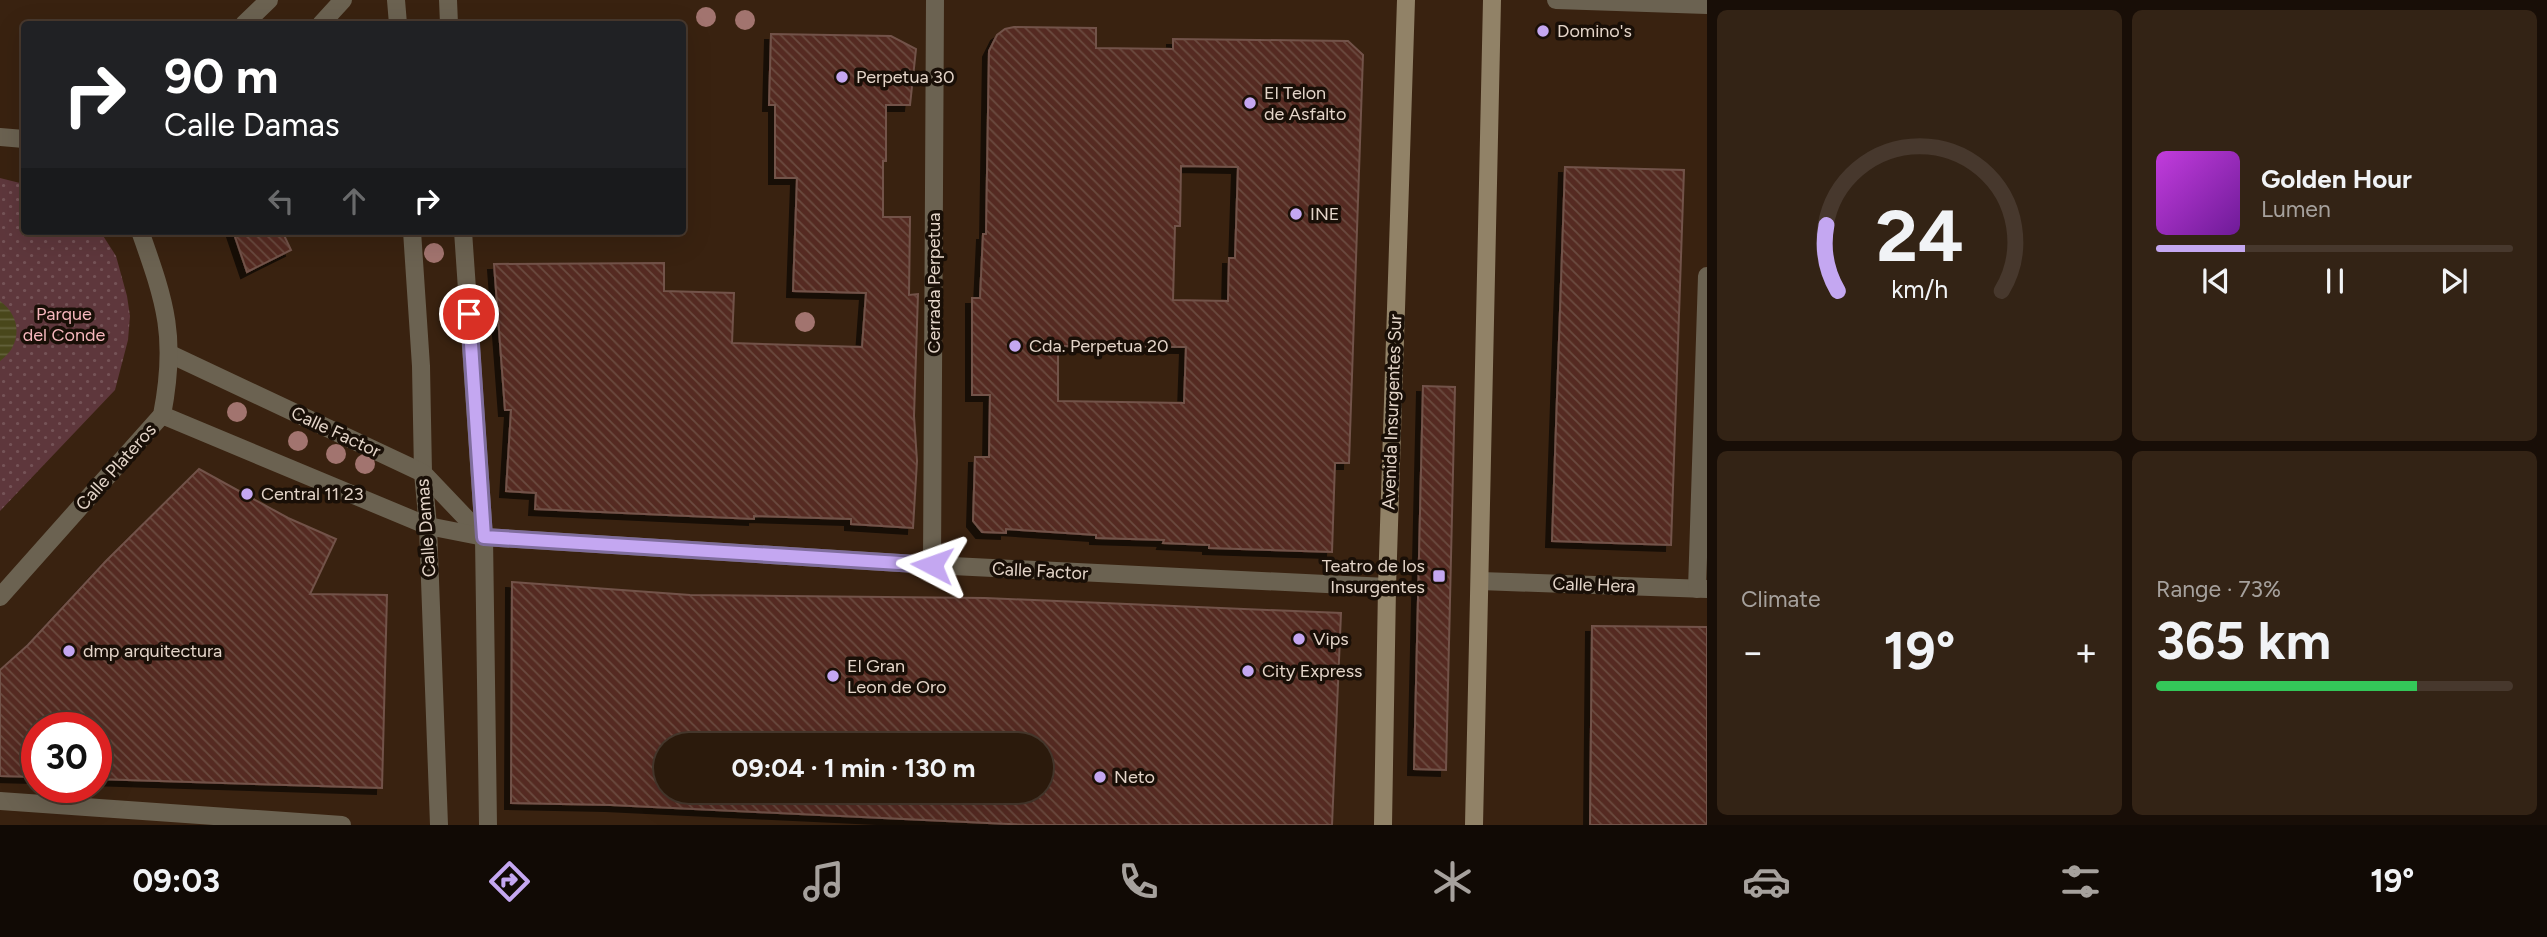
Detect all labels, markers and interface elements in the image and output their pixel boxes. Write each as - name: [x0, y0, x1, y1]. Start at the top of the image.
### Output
- place label: Domino's: [1557, 20, 1632, 42]
- marker: Domino's: [1535, 23, 1551, 39]
- text: 90 m: [164, 46, 279, 105]
- icon: right: [49, 49, 140, 140]
- place label: Perpetua 30: [856, 66, 954, 88]
- marker: Perpetua 30: [834, 69, 850, 85]
- place label: El Telon de Asfalto: [1264, 82, 1346, 125]
- marker: El Telon de Asfalto: [1242, 95, 1258, 111]
- text: Calle Damas: [164, 106, 340, 144]
- text: Golden Hour: [2261, 163, 2412, 195]
- icon: left: [262, 182, 300, 220]
- icon: ahead: [335, 182, 373, 220]
- icon: right: [408, 182, 446, 220]
- text: 24: [1875, 193, 1964, 280]
- text: Lumen: [2261, 195, 2331, 223]
- place label: INE: [1310, 203, 1339, 225]
- marker: INE: [1288, 206, 1304, 222]
- street label: Cerrada Perpetua: [923, 213, 945, 353]
- icon: previous: [2197, 262, 2235, 300]
- icon: pause: [2316, 262, 2354, 300]
- icon: next: [2435, 262, 2473, 300]
- text: km/h: [1891, 274, 1948, 304]
- pin: [439, 284, 499, 344]
- icon: arrive: [450, 295, 488, 333]
- park label: Parque del Conde: [23, 303, 105, 346]
- street label: Avenida Insurgentes Sur: [1378, 314, 1406, 510]
- place label: Cda. Perpetua 20: [1029, 335, 1169, 357]
- marker: Cda. Perpetua 20: [1007, 338, 1023, 354]
- street label: Calle Factor: [288, 402, 384, 462]
- street label: Calle Plateros: [71, 419, 161, 515]
- street label: Calle Damas: [412, 478, 440, 578]
- place label: Central 11 23: [261, 483, 364, 505]
- marker: Central 11 23: [239, 486, 255, 502]
- position arrow: [895, 528, 969, 602]
- place label: Teatro de los Insurgentes: [1322, 555, 1425, 598]
- street label: Calle Factor: [991, 557, 1089, 585]
- marker: Teatro de los Insurgentes: [1431, 568, 1447, 584]
- street label: Calle Hera: [1552, 573, 1636, 597]
- text: Range · 73%: [2156, 575, 2281, 603]
- text: Climate: [1741, 585, 1820, 613]
- text: 365 km: [2156, 610, 2331, 672]
- text: 19°: [1884, 620, 1955, 682]
- place label: Vips: [1313, 628, 1349, 650]
- text: −: [1741, 629, 1765, 675]
- text: +: [2074, 629, 2098, 675]
- marker: Vips: [1291, 631, 1307, 647]
- place label: dmp arquitectura: [83, 640, 222, 662]
- marker: dmp arquitectura: [61, 643, 77, 659]
- place label: El Gran Leon de Oro: [847, 655, 946, 698]
- place label: City Express: [1262, 660, 1362, 682]
- marker: City Express: [1240, 663, 1256, 679]
- marker: El Gran Leon de Oro: [825, 668, 841, 684]
- speed limit sign: 30: [21, 712, 112, 803]
- text: 09:04 · 1 min · 130 m: [732, 752, 975, 784]
- place label: Neto: [1114, 766, 1155, 788]
- marker: Neto: [1092, 769, 1108, 785]
- icon: directions: [485, 857, 534, 906]
- icon: music: [799, 857, 848, 906]
- icon: phone: [1114, 857, 1163, 906]
- icon: climate: [1428, 857, 1477, 906]
- icon: car: [1742, 857, 1791, 906]
- icon: filters: [2056, 857, 2105, 906]
- text: 09:03: [133, 862, 220, 900]
- text: 19°: [2370, 862, 2414, 900]

